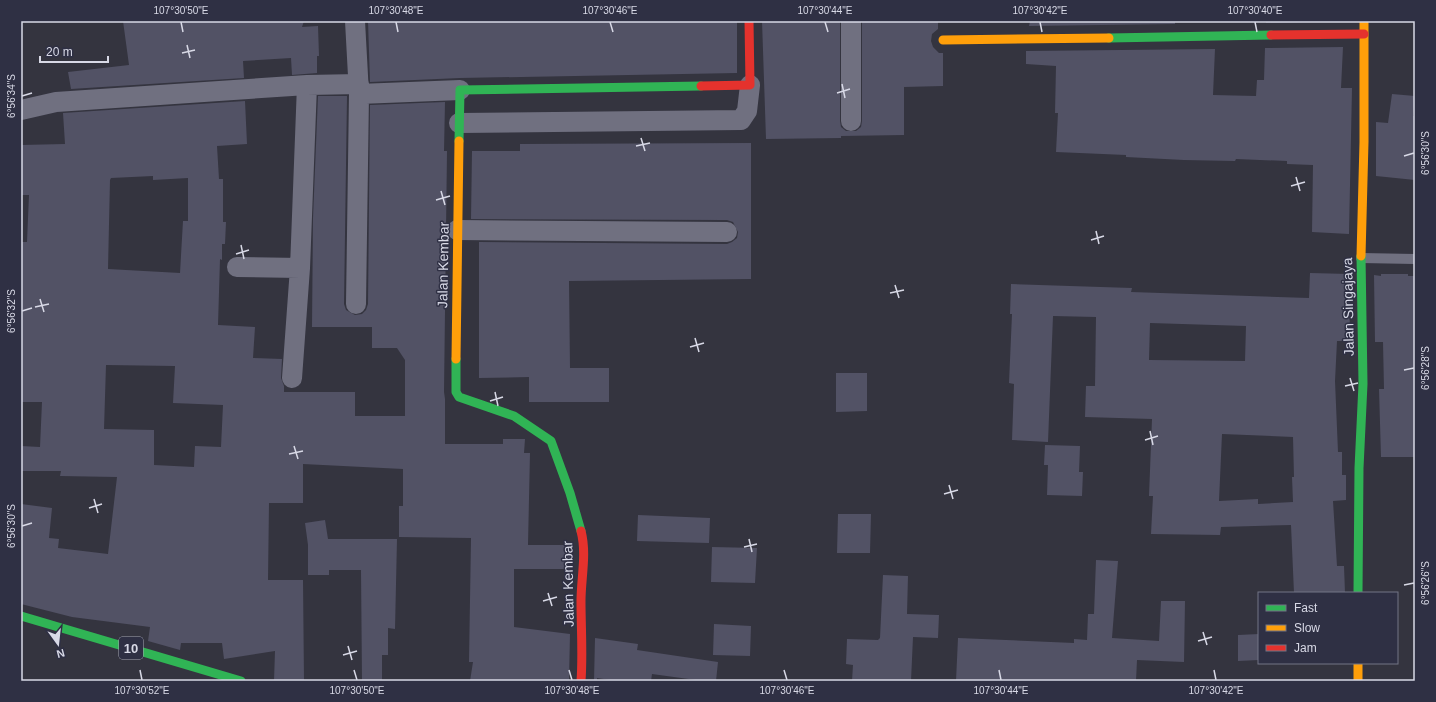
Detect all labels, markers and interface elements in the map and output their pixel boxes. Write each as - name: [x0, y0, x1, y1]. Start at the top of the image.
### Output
- text: 107°30'50"E: [153, 5, 209, 16]
- text: 107°30'48"E: [368, 5, 424, 16]
- text: 107°30'46"E: [582, 5, 638, 16]
- text: 107°30'44"E: [797, 5, 853, 16]
- text: 107°30'42"E: [1012, 5, 1068, 16]
- text: 107°30'40"E: [1227, 5, 1283, 16]
- scale bar: [40, 38, 108, 64]
- text: 20 m: [46, 45, 73, 59]
- text: 6°56'34"S: [6, 74, 17, 118]
- text: 6°56'30"S: [1420, 131, 1431, 175]
- street label: Jalan Kembar: [434, 221, 452, 308]
- street label: Jalan Singajaya: [1339, 257, 1357, 357]
- text: 6°56'32"S: [6, 289, 17, 333]
- text: 6°56'28"S: [1420, 346, 1431, 390]
- text: 6°56'30"S: [6, 504, 17, 548]
- street label: Jalan Kembar: [559, 540, 577, 627]
- text: 6°56'26"S: [1420, 561, 1431, 605]
- legend: [1258, 592, 1398, 664]
- text: Fast: [1294, 601, 1318, 615]
- text: Slow: [1294, 621, 1320, 635]
- north arrow: [38, 624, 78, 664]
- road number: 10: [119, 637, 143, 659]
- text: Jam: [1294, 641, 1317, 655]
- text: N: [55, 647, 66, 660]
- text: 107°30'52"E: [114, 685, 170, 696]
- text: 107°30'50"E: [329, 685, 385, 696]
- text: 107°30'48"E: [544, 685, 600, 696]
- text: 107°30'46"E: [759, 685, 815, 696]
- text: 107°30'44"E: [973, 685, 1029, 696]
- text: 107°30'42"E: [1188, 685, 1244, 696]

